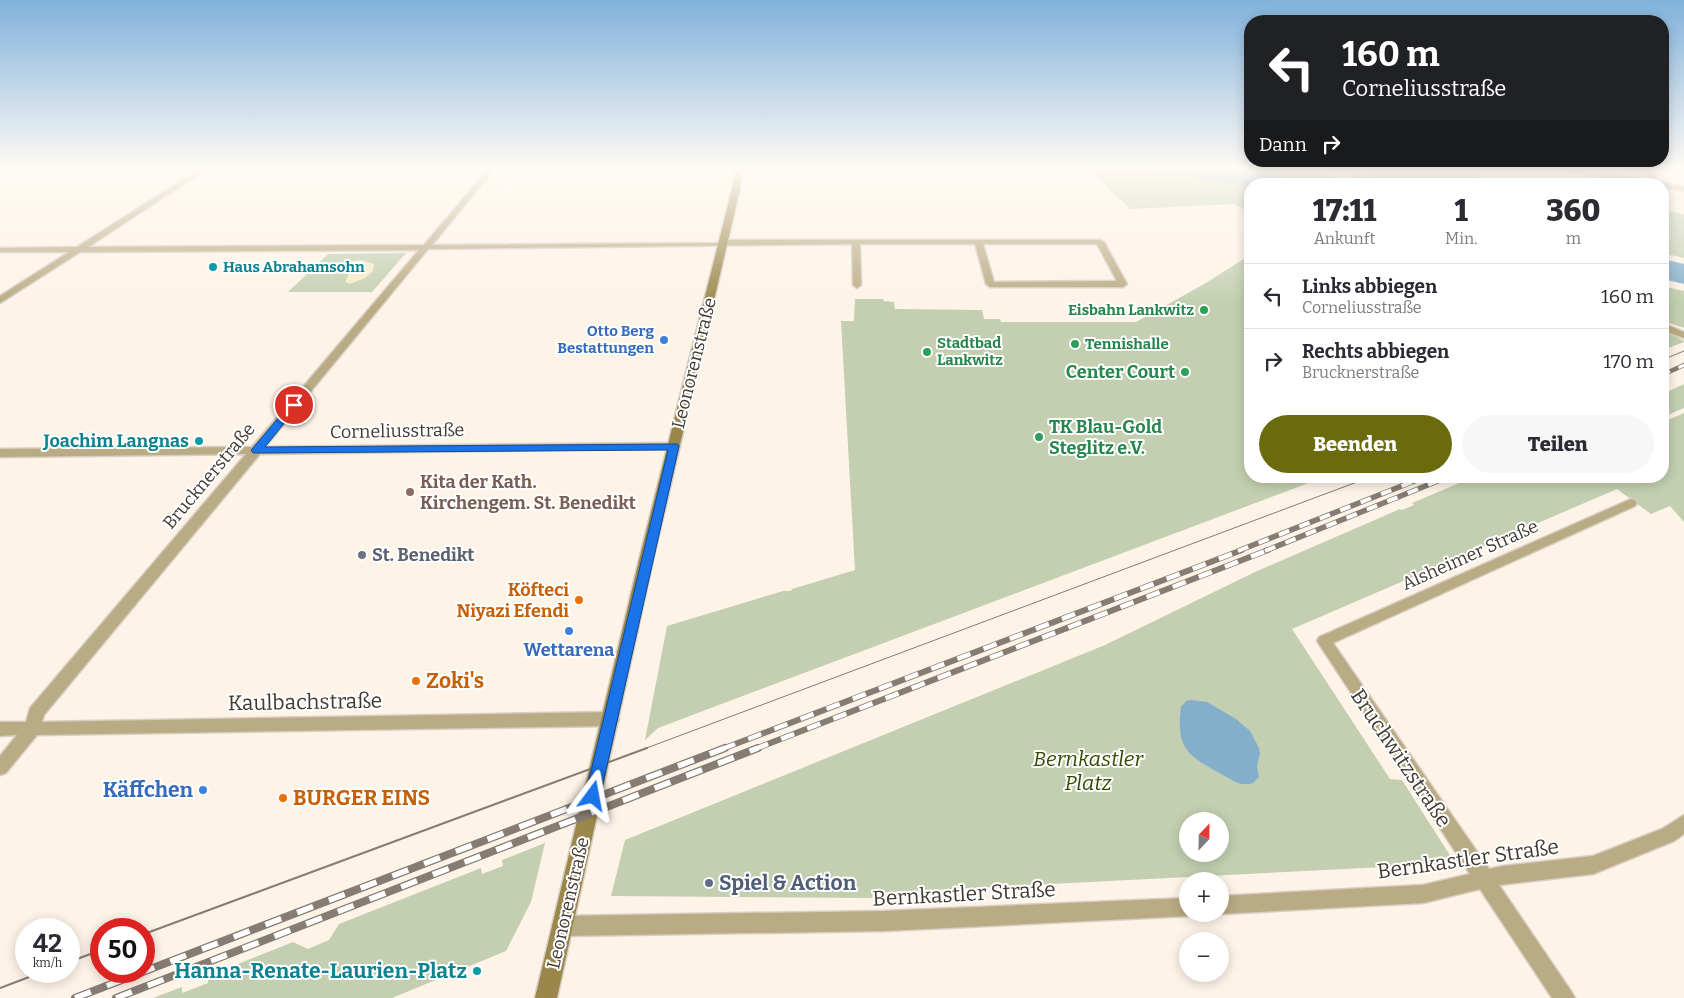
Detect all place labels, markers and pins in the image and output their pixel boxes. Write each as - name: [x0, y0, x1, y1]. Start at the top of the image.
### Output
- place label: Haus Abrahamsohn: [223, 258, 365, 276]
- marker: Haus Abrahamsohn: [207, 261, 219, 273]
- place label: Eisbahn Lankwitz: [1068, 301, 1194, 319]
- marker: Eisbahn Lankwitz: [1198, 304, 1210, 316]
- place label: Otto Berg Bestattungen: [557, 322, 654, 357]
- marker: Otto Berg Bestattungen: [658, 334, 670, 346]
- place label: Stadtbad Lankwitz: [937, 334, 1003, 369]
- place label: Tennishalle: [1085, 335, 1169, 353]
- marker: Tennishalle: [1069, 338, 1081, 350]
- marker: Stadtbad Lankwitz: [921, 346, 933, 358]
- place label: Center Court: [1066, 361, 1175, 383]
- marker: Center Court: [1179, 366, 1191, 378]
- pin: [273, 384, 315, 426]
- place label: TK Blau-Gold Steglitz e.V.: [1049, 416, 1162, 459]
- place label: Joachim Langnas: [42, 430, 189, 452]
- marker: TK Blau-Gold Steglitz e.V.: [1033, 431, 1045, 443]
- marker: Joachim Langnas: [193, 435, 205, 447]
- place label: Kita der Kath. Kirchengem. St. Benedikt: [420, 471, 636, 514]
- marker: Kita der Kath. Kirchengem. St. Benedikt: [404, 486, 416, 498]
- place label: St. Benedikt: [372, 544, 474, 566]
- marker: St. Benedikt: [356, 549, 368, 561]
- place label: Köfteci Niyazi Efendi: [456, 579, 569, 622]
- marker: Köfteci Niyazi Efendi: [573, 594, 585, 606]
- marker: Wettarena: [563, 625, 575, 637]
- place label: Wettarena: [524, 639, 614, 661]
- place label: Zoki's: [426, 668, 484, 694]
- marker: Zoki's: [410, 675, 422, 687]
- place label: Käffchen: [103, 777, 193, 803]
- marker: Käffchen: [197, 784, 209, 796]
- place label: BURGER EINS: [293, 785, 430, 811]
- marker: BURGER EINS: [277, 792, 289, 804]
- place label: Spiel & Action: [719, 870, 857, 896]
- marker: Spiel & Action: [703, 877, 715, 889]
- place label: Hanna-Renate-Laurien-Platz: [174, 958, 467, 984]
- marker: Hanna-Renate-Laurien-Platz: [471, 965, 483, 977]

